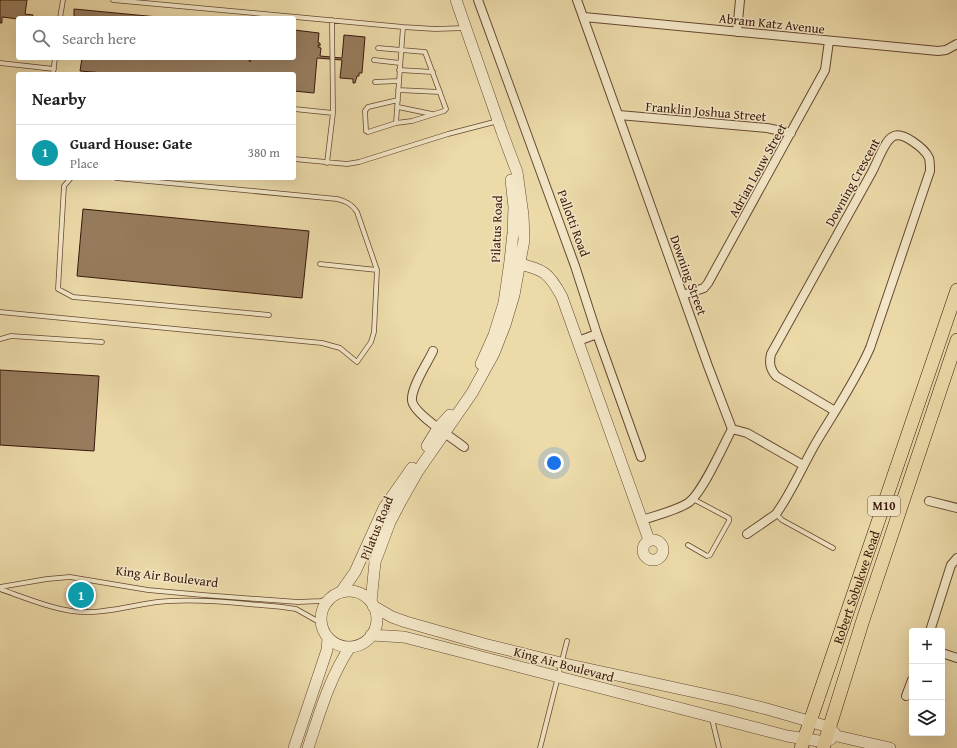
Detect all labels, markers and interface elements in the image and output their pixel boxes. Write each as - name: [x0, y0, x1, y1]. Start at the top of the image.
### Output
- street label: Abram Katz Avenue: [718, 8, 826, 39]
- search box: [16, 16, 296, 60]
- icon: search: [30, 27, 52, 49]
- text: Search here: [62, 28, 136, 49]
- text: Nearby: [32, 86, 86, 111]
- street label: Franklin Joshua Street: [645, 97, 768, 126]
- street label: Adrian Louw Street: [724, 119, 791, 221]
- text: Guard House: Gate: [70, 133, 192, 154]
- street label: Downing Crescent: [820, 134, 885, 230]
- text: 1: [42, 143, 48, 162]
- text: 380 m: [248, 143, 280, 162]
- text: Place: [70, 154, 99, 173]
- street label: Pallotti Road: [553, 187, 594, 259]
- street label: Pilatus Road: [486, 195, 507, 263]
- street label: Downing Street: [665, 232, 712, 318]
- your location: [544, 453, 564, 473]
- street label: Pilatus Road: [355, 493, 398, 563]
- road number: M10: [868, 496, 900, 516]
- street label: Robert Sobukwe Road: [828, 528, 884, 646]
- street label: King Air Boulevard: [115, 561, 219, 592]
- pin: 1: [68, 580, 94, 610]
- map controls: [909, 628, 945, 736]
- button: +: [909, 628, 945, 664]
- street label: King Air Boulevard: [512, 642, 616, 687]
- button: −: [909, 664, 945, 700]
- button: layers: [909, 700, 945, 736]

